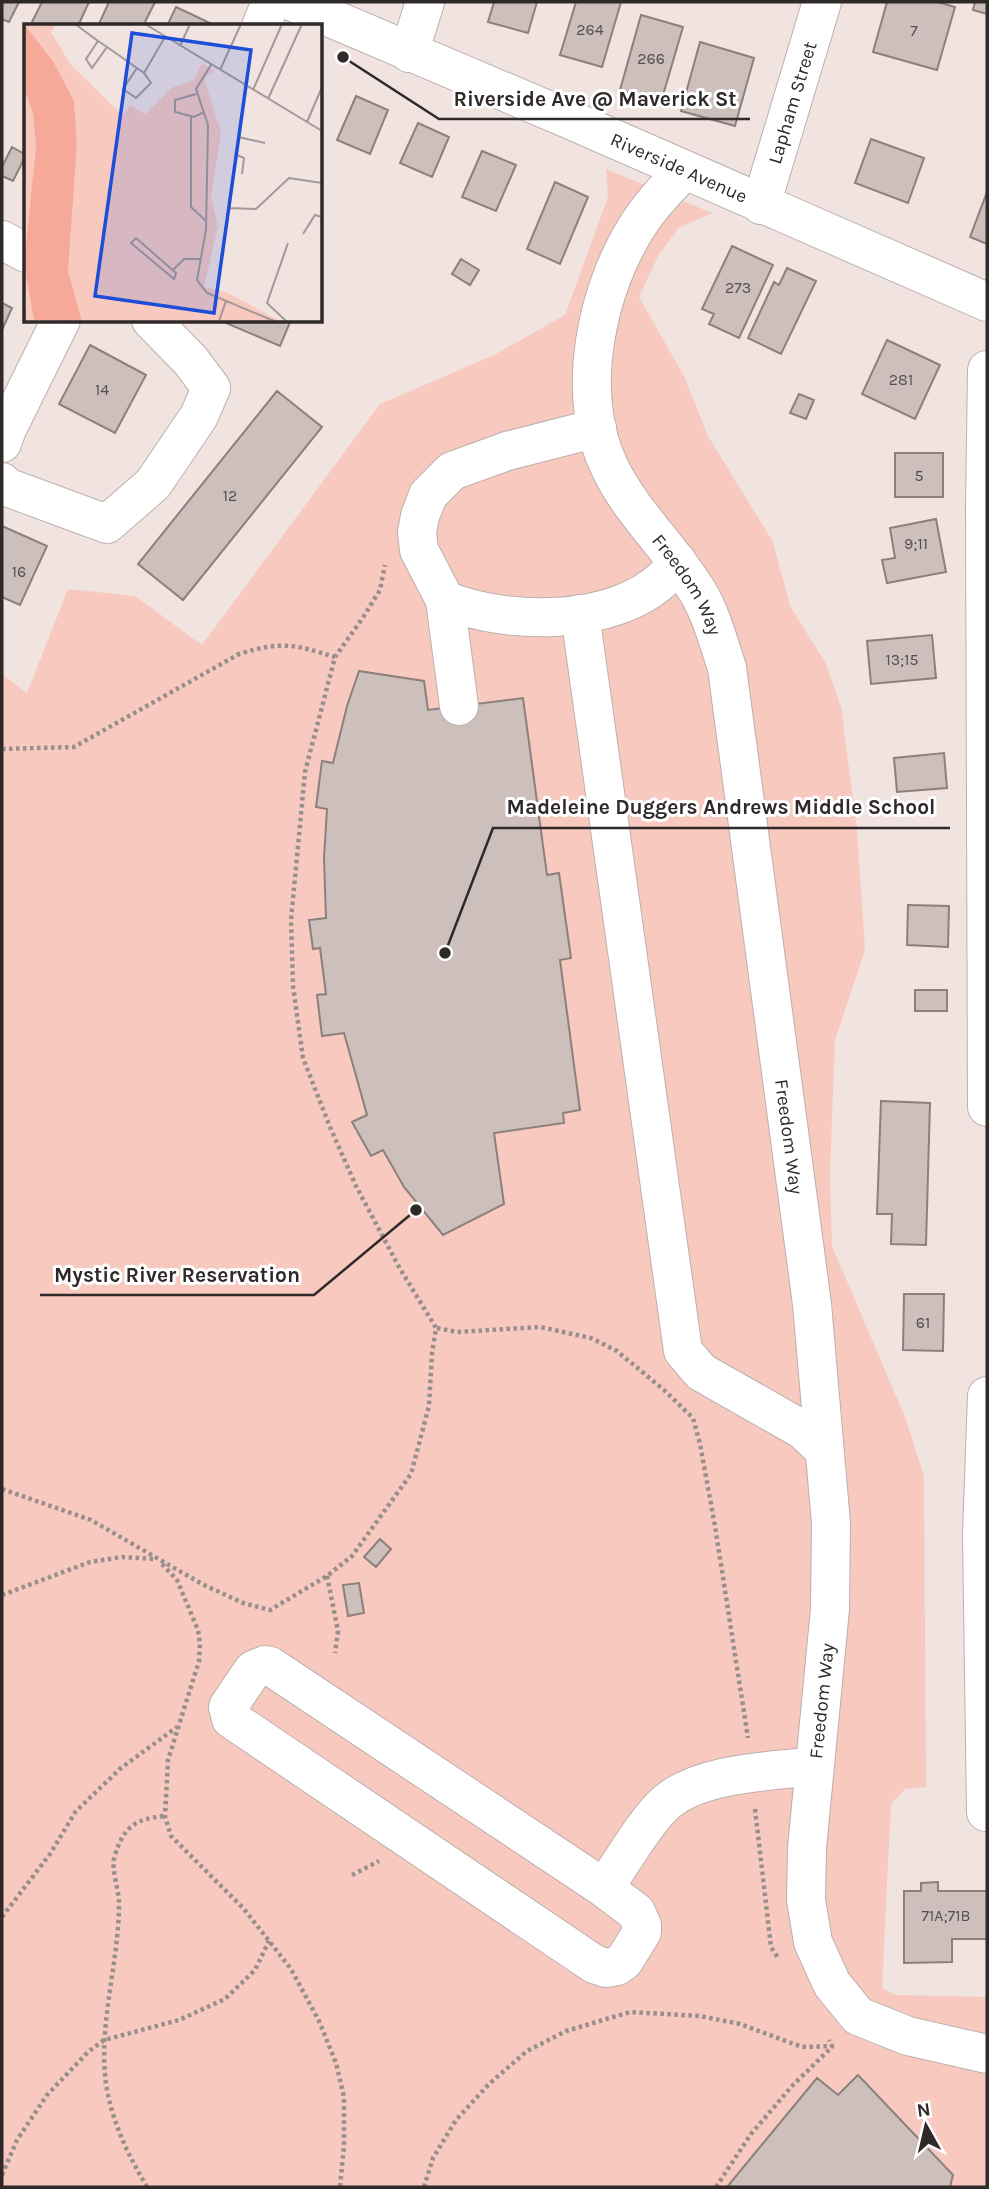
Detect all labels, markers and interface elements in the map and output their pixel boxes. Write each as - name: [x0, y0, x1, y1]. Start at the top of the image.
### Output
- house number: 264: [576, 20, 604, 39]
- house number: 7: [910, 21, 918, 40]
- inset map: [24, 24, 322, 322]
- street label: Lapham Street: [764, 39, 822, 167]
- house number: 266: [637, 49, 665, 68]
- callout: Riverside Ave @ Maverick St: [439, 77, 750, 119]
- text: Riverside Ave @ Maverick St: [453, 87, 737, 111]
- street label: Riverside Avenue: [607, 128, 751, 208]
- house number: 273: [725, 278, 751, 297]
- house number: 281: [889, 370, 913, 389]
- house number: 14: [95, 380, 109, 399]
- house number: 5: [914, 466, 924, 485]
- house number: 12: [223, 486, 237, 505]
- street label: Freedom Way: [647, 530, 726, 638]
- house number: 9;11: [904, 534, 928, 553]
- house number: 16: [12, 562, 26, 581]
- house number: 13;15: [885, 650, 919, 669]
- callout: Madeleine Duggers Andrews Middle School: [493, 786, 950, 828]
- text: Madeleine Duggers Andrews Middle School: [507, 795, 935, 819]
- street label: Freedom Way: [770, 1078, 807, 1196]
- callout: Mystic River Reservation: [40, 1253, 314, 1295]
- text: Mystic River Reservation: [54, 1263, 300, 1287]
- house number: 61: [916, 1313, 930, 1332]
- street label: Freedom Way: [805, 1642, 839, 1760]
- house number: 71A;71B: [922, 1906, 970, 1925]
- north arrow: [891, 2091, 961, 2161]
- text: N: [915, 2098, 932, 2122]

